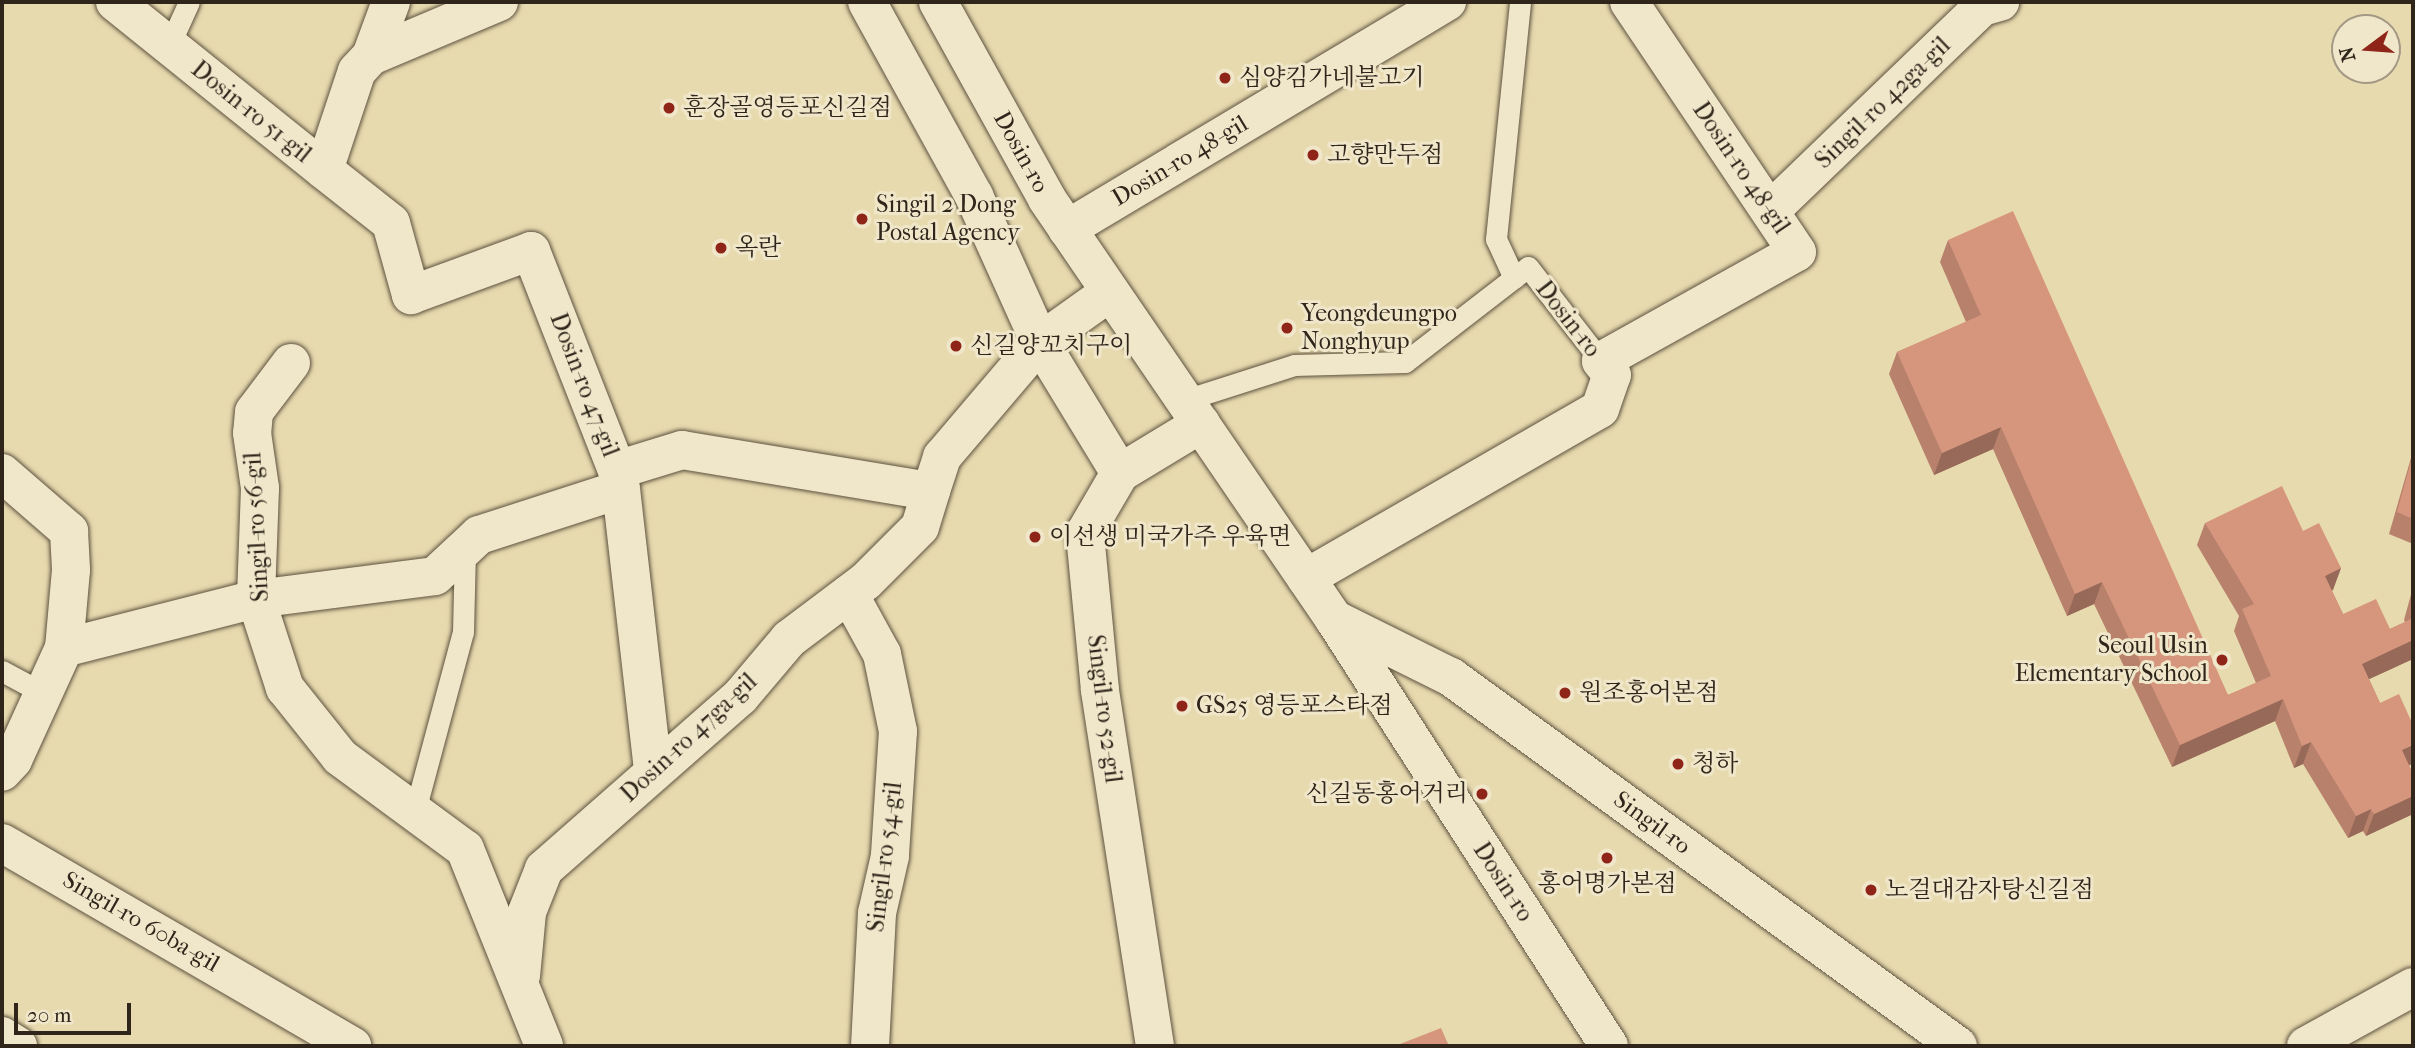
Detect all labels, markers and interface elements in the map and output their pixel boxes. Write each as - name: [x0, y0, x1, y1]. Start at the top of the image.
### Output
- north arrow: [2331, 14, 2401, 84]
- street label: Singil-ro 42ga-gil: [1809, 31, 1957, 175]
- text: N: [2335, 44, 2360, 64]
- street label: Dosin-ro 51-gil: [185, 55, 317, 169]
- place label: 심양김가네불고기: [1239, 64, 1424, 92]
- marker: 심양김가네불고기: [1217, 70, 1233, 86]
- place label: 훈장골영등포신길점: [683, 94, 892, 122]
- street label: Dosin-ro 48-gil: [1686, 96, 1796, 240]
- marker: 훈장골영등포신길점: [661, 100, 677, 116]
- street label: Dosin-ro: [987, 106, 1055, 198]
- street label: Dosin-ro 48-gil: [1107, 109, 1253, 213]
- place label: 고향만두점: [1327, 141, 1443, 169]
- marker: 고향만두점: [1305, 147, 1321, 163]
- place label: Singil 2 Dong Postal Agency: [876, 191, 1020, 247]
- marker: Singil 2 Dong Postal Agency: [854, 211, 870, 227]
- place label: 옥란: [735, 234, 781, 262]
- marker: 옥란: [713, 240, 729, 256]
- street label: Dosin-ro: [1529, 275, 1607, 363]
- place label: Yeongdeungpo Nonghyup: [1301, 300, 1457, 356]
- street label: Dosin-ro 47-gil: [543, 309, 625, 461]
- marker: Yeongdeungpo Nonghyup: [1279, 320, 1295, 336]
- place label: 신길양꼬치구이: [970, 332, 1132, 360]
- marker: 신길양꼬치구이: [948, 338, 964, 354]
- street label: Singil-ro 56-gil: [239, 451, 275, 603]
- place label: 이선생 미국가주 우육면: [1049, 523, 1291, 551]
- marker: 이선생 미국가주 우육면: [1027, 529, 1043, 545]
- place label: Seoul Usin Elementary School: [2015, 632, 2208, 688]
- street label: Singil-ro 52-gil: [1081, 633, 1127, 785]
- marker: Seoul Usin Elementary School: [2214, 652, 2230, 668]
- street label: Dosin-ro 47ga-gil: [615, 667, 763, 809]
- place label: 원조홍어본점: [1579, 679, 1718, 707]
- marker: 원조홍어본점: [1557, 685, 1573, 701]
- place label: GS25 영등포스타점: [1196, 692, 1392, 720]
- marker: GS25 영등포스타점: [1174, 698, 1190, 714]
- place label: 청하: [1692, 750, 1738, 778]
- marker: 청하: [1670, 756, 1686, 772]
- street label: Singil-ro 54-gil: [862, 780, 908, 934]
- place label: 신길동홍어거리: [1306, 780, 1468, 808]
- street label: Singil-ro: [1608, 785, 1696, 861]
- marker: 신길동홍어거리: [1474, 786, 1490, 802]
- street label: Dosin-ro: [1467, 837, 1539, 927]
- marker: 홍어명가본점: [1599, 850, 1615, 866]
- street label: Singil-ro 60ba-gil: [57, 865, 225, 979]
- place label: 홍어명가본점: [1537, 870, 1677, 898]
- place label: 노걸대감자탕신길점: [1885, 876, 2094, 904]
- marker: 노걸대감자탕신길점: [1863, 882, 1879, 898]
- scale bar: [18, 988, 135, 1032]
- text: 20 m: [27, 1003, 71, 1027]

